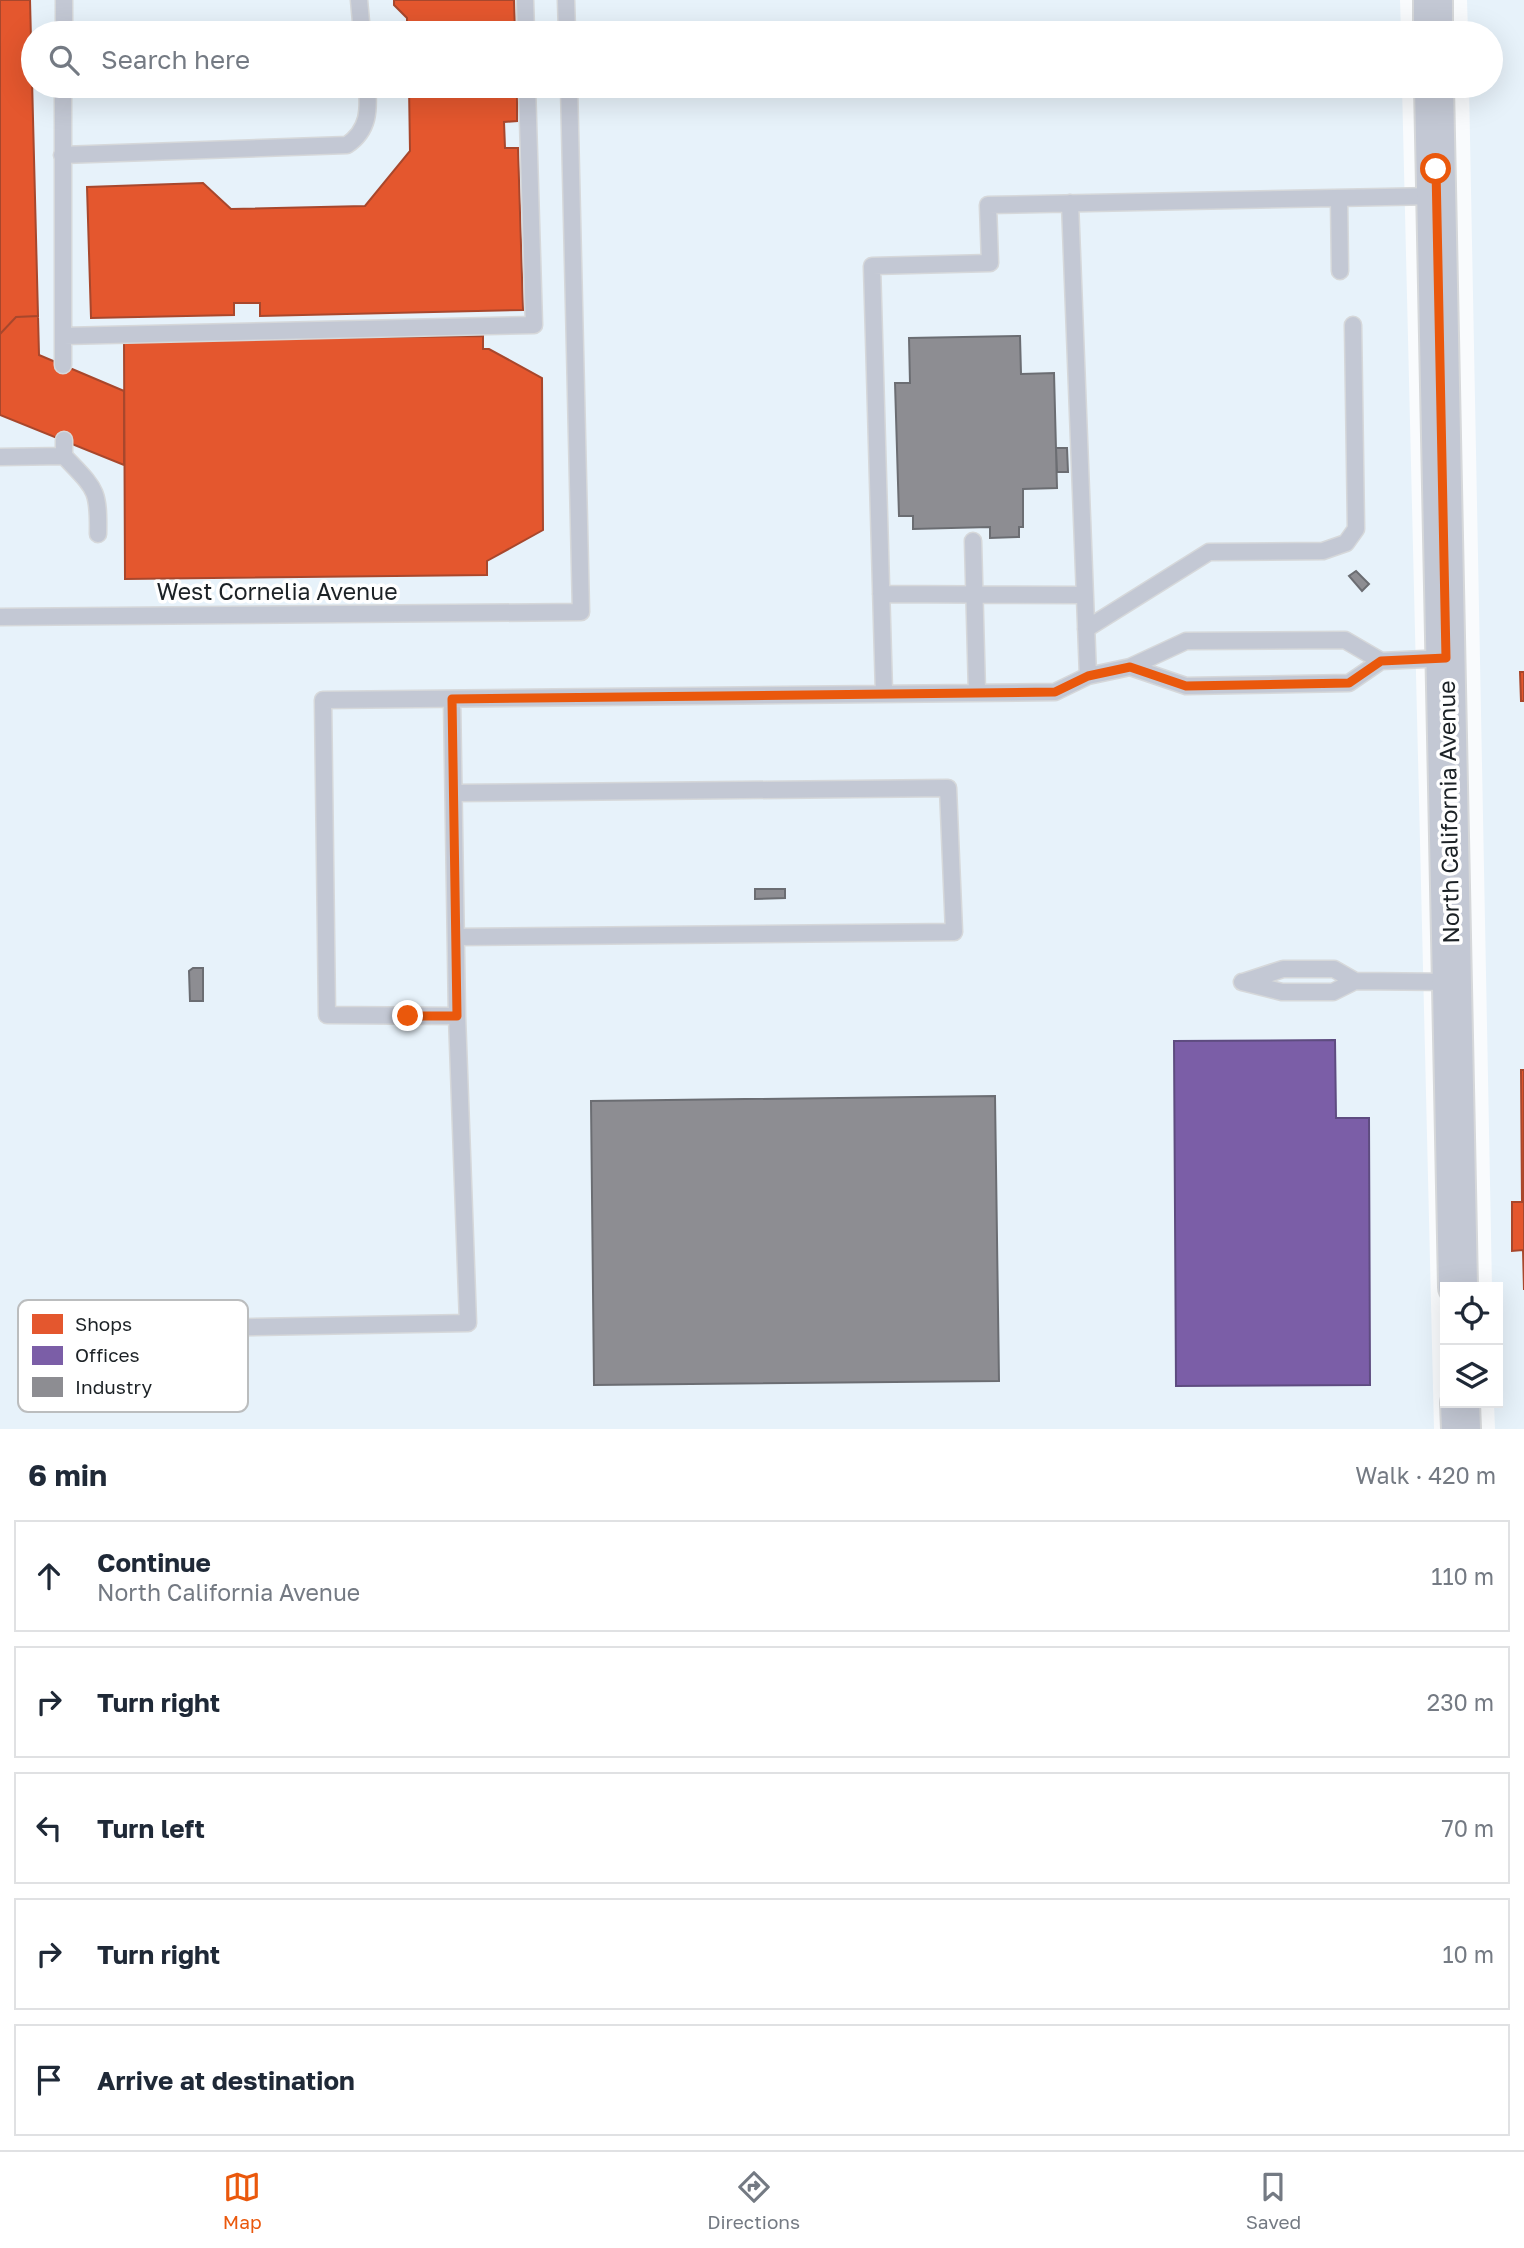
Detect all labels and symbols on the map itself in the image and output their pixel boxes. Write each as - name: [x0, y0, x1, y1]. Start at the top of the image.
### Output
- route start: [1420, 153, 1451, 184]
- street label: West Cornelia Avenue: [157, 577, 398, 605]
- street label: North California Avenue: [1432, 680, 1464, 944]
- route end: [392, 1000, 423, 1031]
- legend: [18, 1300, 248, 1412]
- text: Shops: [75, 1312, 132, 1335]
- text: Offices: [75, 1343, 140, 1366]
- text: Industry: [75, 1375, 152, 1398]

